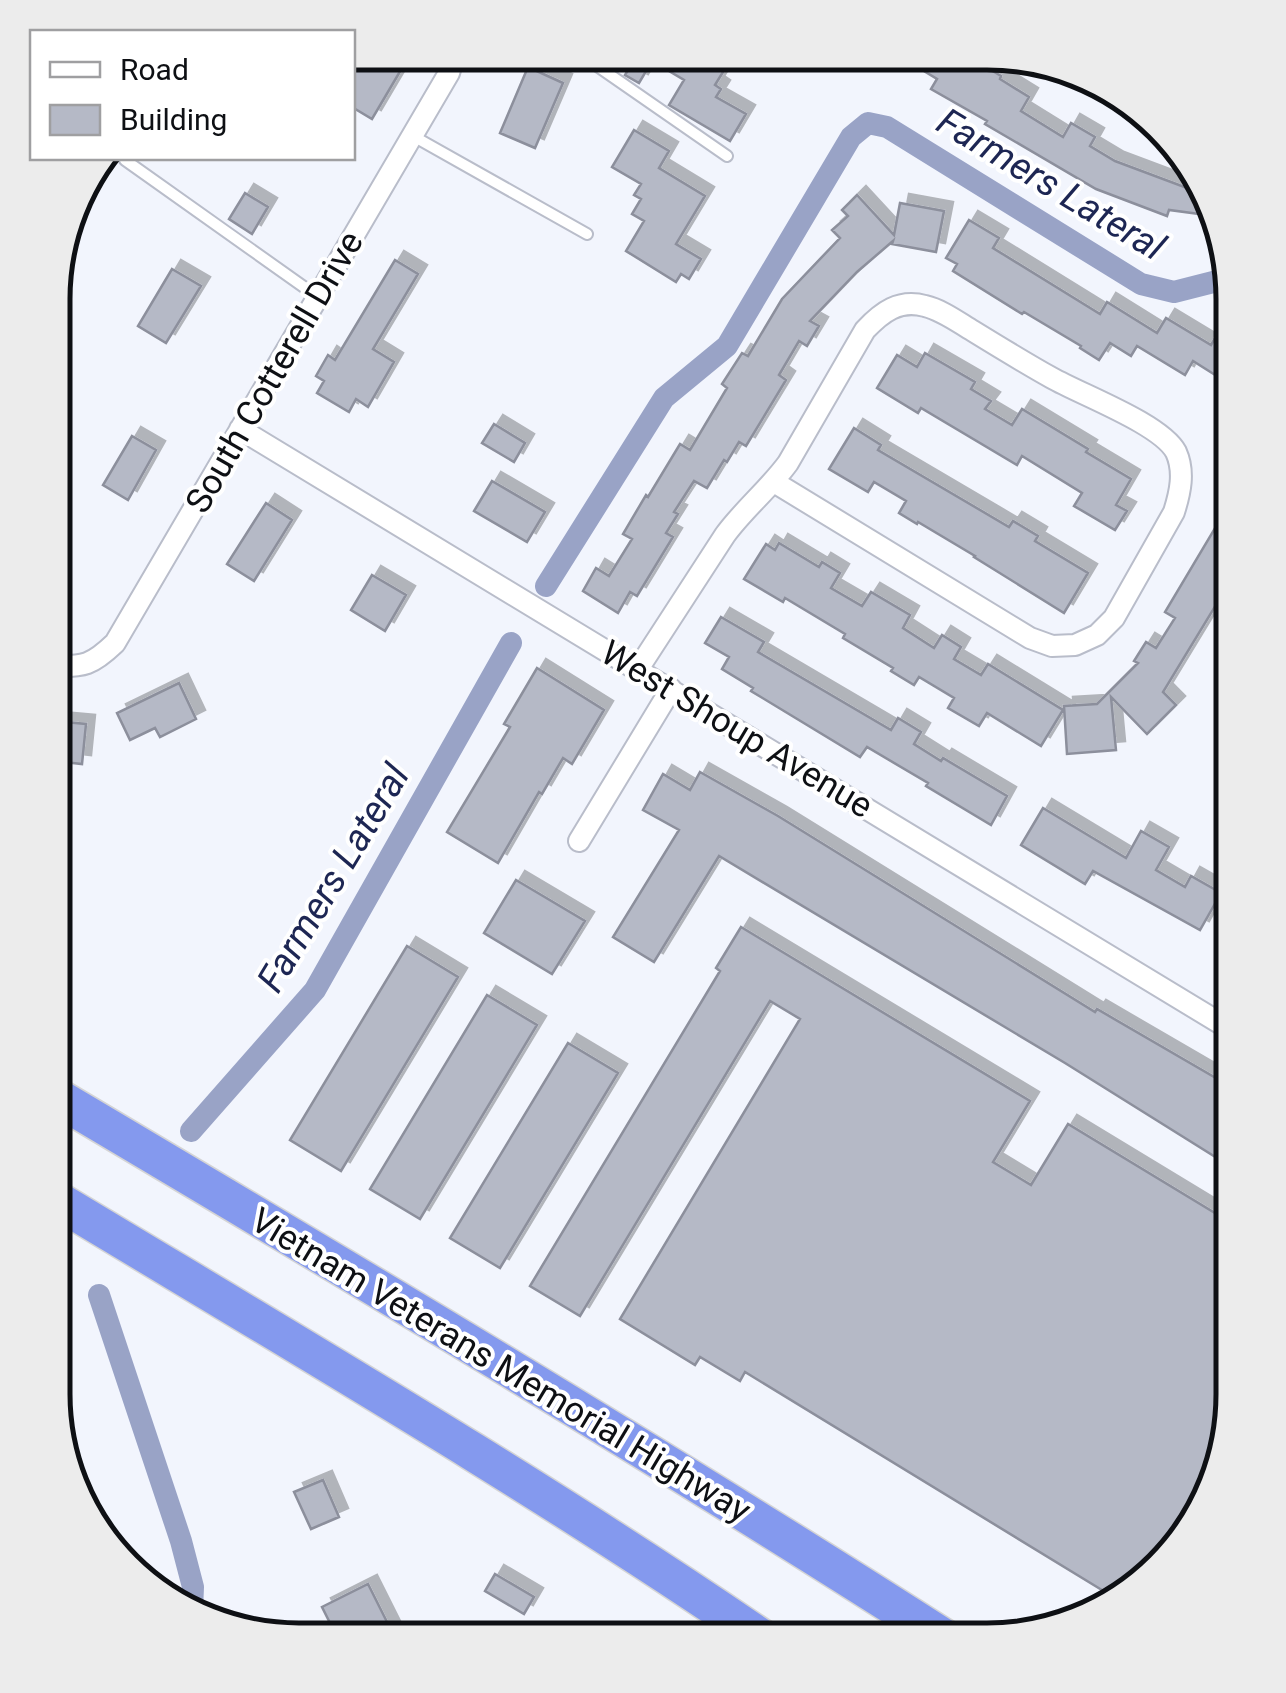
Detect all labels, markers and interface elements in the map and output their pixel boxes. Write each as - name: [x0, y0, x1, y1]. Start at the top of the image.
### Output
- legend: [30, 30, 355, 160]
- text: Road: [120, 52, 189, 87]
- water label: Farmers Lateral: [929, 99, 1173, 270]
- text: Building: [120, 102, 227, 137]
- street label: South Cotterell Drive: [177, 224, 372, 520]
- street label: West Shoup Avenue: [594, 632, 880, 827]
- water label: Farmers Lateral: [248, 756, 419, 1000]
- street label: Vietnam Veterans Memorial Highway: [244, 1200, 758, 1531]

